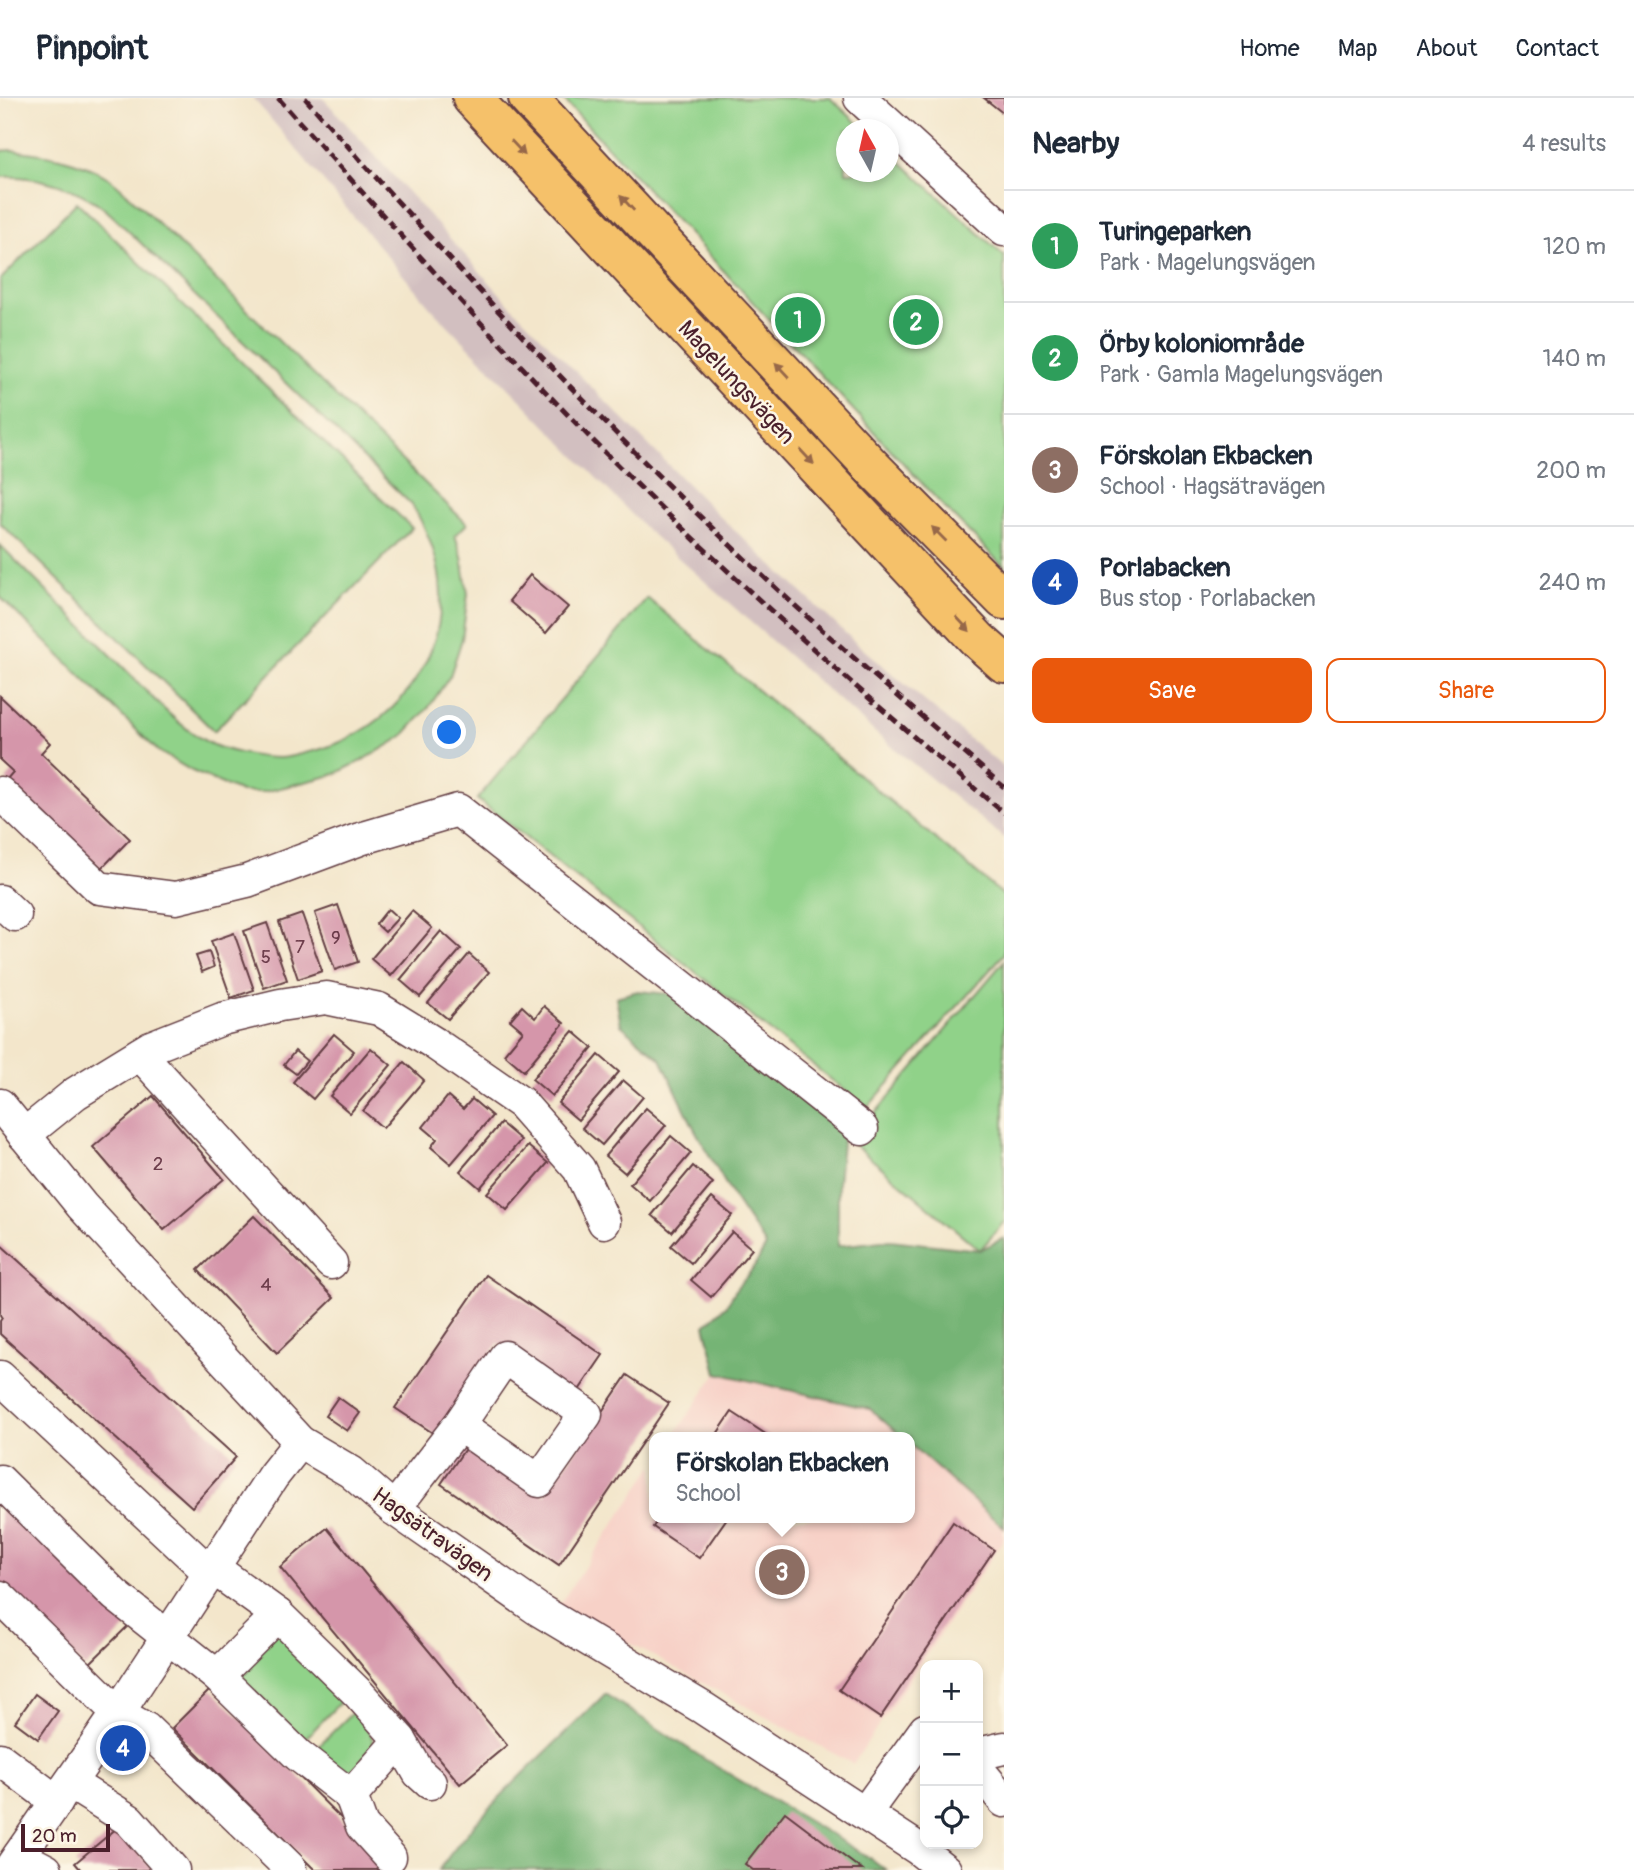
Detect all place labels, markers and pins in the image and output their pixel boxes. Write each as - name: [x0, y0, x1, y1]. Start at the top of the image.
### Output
- pin: 1: [775, 294, 821, 346]
- pin: 2: [893, 296, 939, 348]
- pin: 3: [759, 1546, 805, 1598]
- pin: 4: [100, 1722, 146, 1774]

